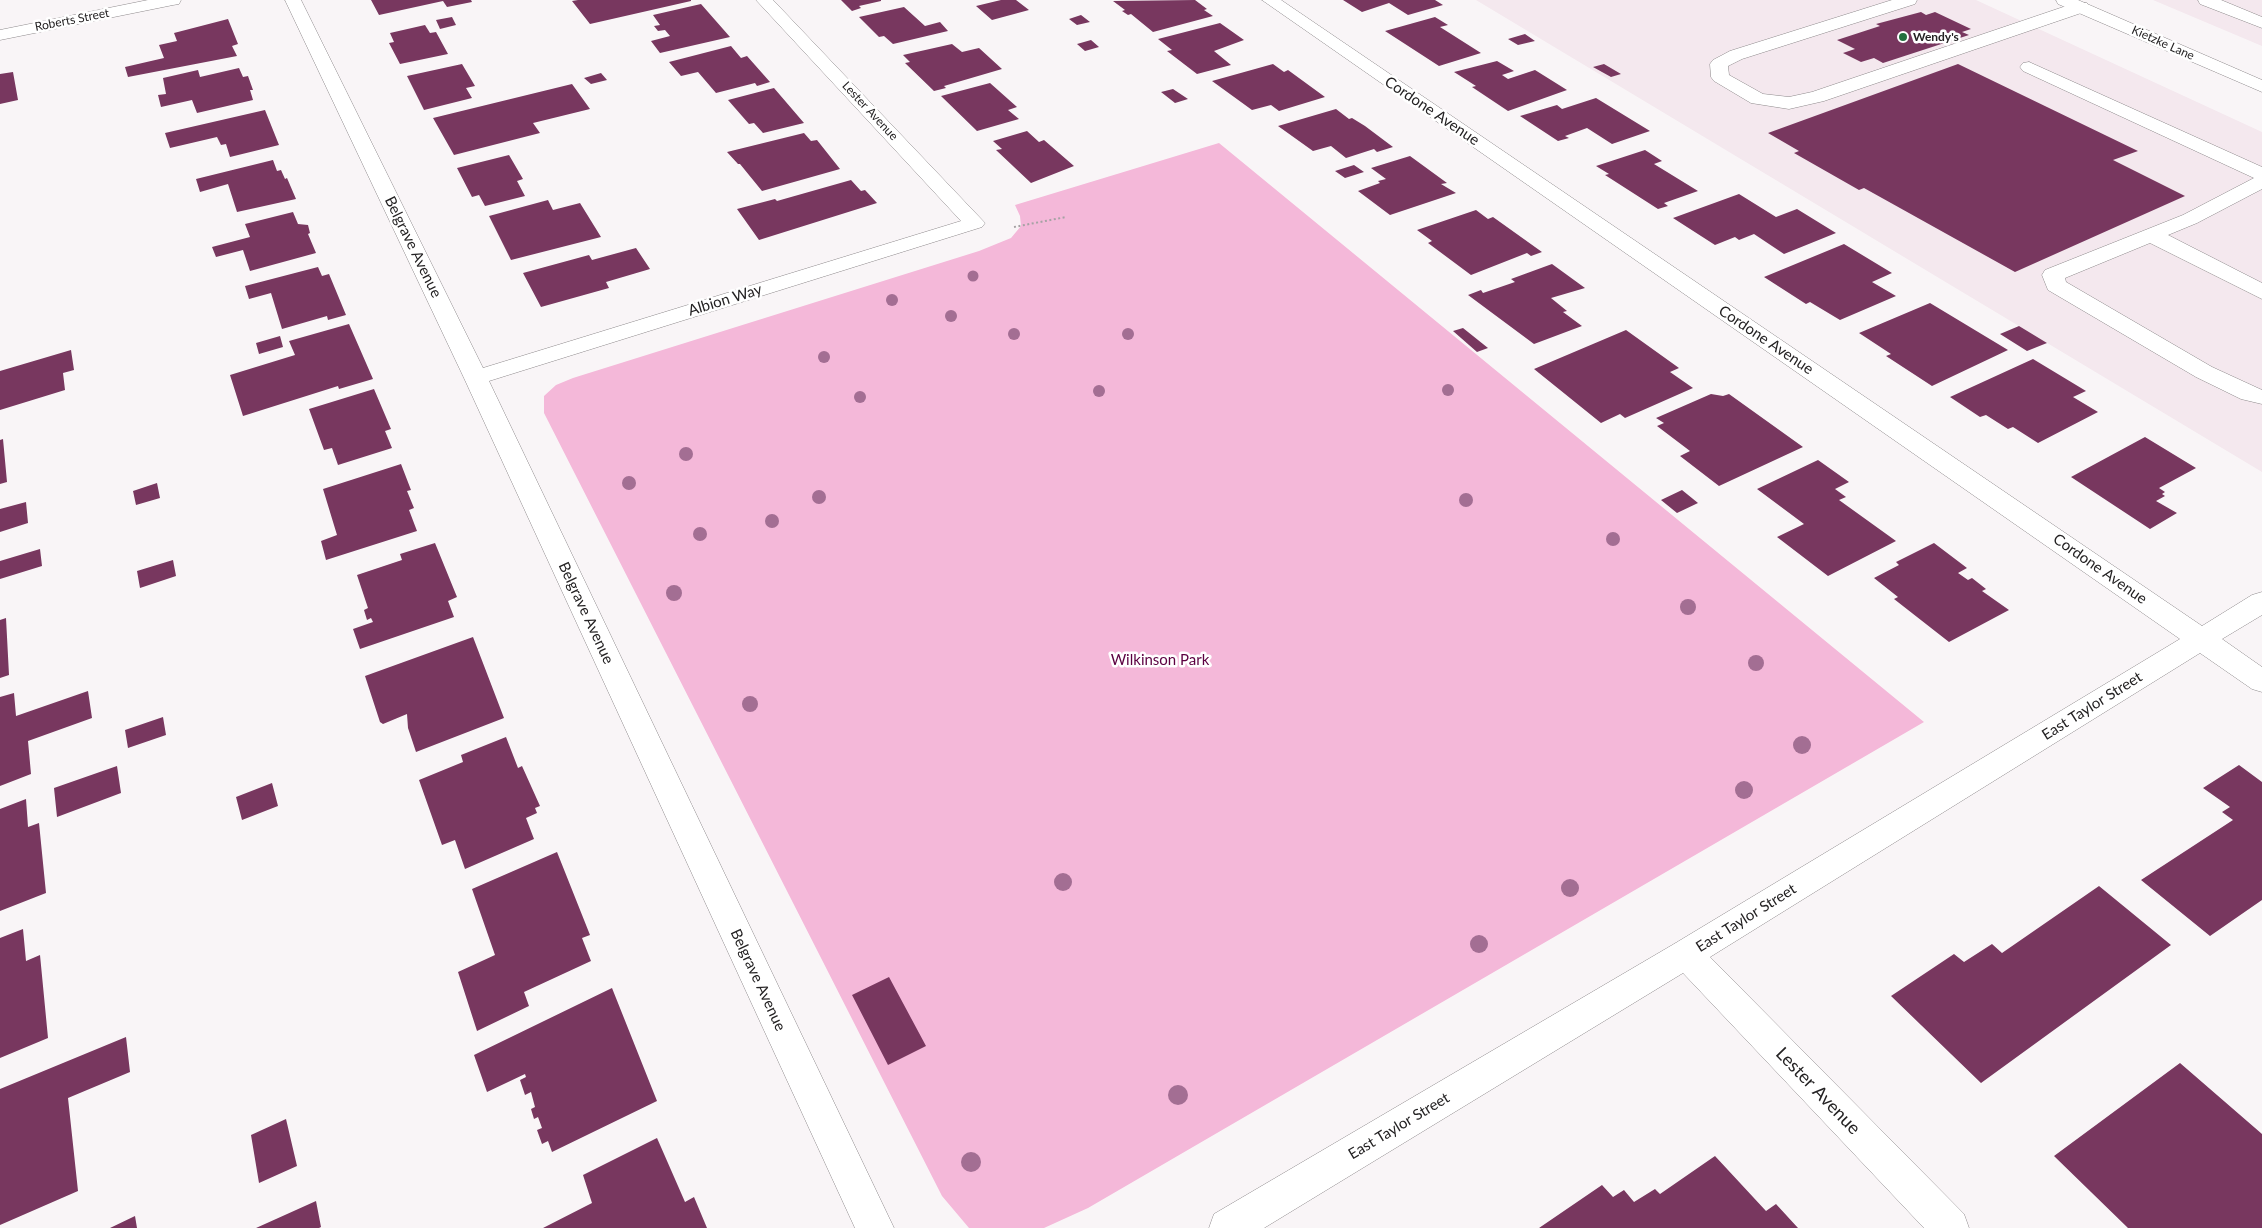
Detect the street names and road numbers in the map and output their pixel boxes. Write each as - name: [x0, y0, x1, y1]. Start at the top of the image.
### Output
- street label: Roberts Street: [34, 6, 110, 34]
- street label: Kietzke Lane: [2129, 23, 2197, 63]
- street label: Cordone Avenue: [1381, 73, 1483, 149]
- street label: Lester Avenue: [839, 79, 901, 143]
- street label: Belgrave Avenue: [381, 193, 445, 301]
- street label: Albion Way: [686, 280, 764, 320]
- street label: Cordone Avenue: [1715, 302, 1817, 378]
- street label: Cordone Avenue: [2050, 530, 2150, 608]
- street label: Belgrave Avenue: [555, 559, 617, 667]
- street label: East Taylor Street: [2039, 668, 2145, 744]
- street label: East Taylor Street: [1693, 880, 1799, 956]
- street label: Belgrave Avenue: [727, 926, 789, 1034]
- street label: Lester Avenue: [1771, 1043, 1865, 1139]
- street label: East Taylor Street: [1345, 1089, 1453, 1163]

